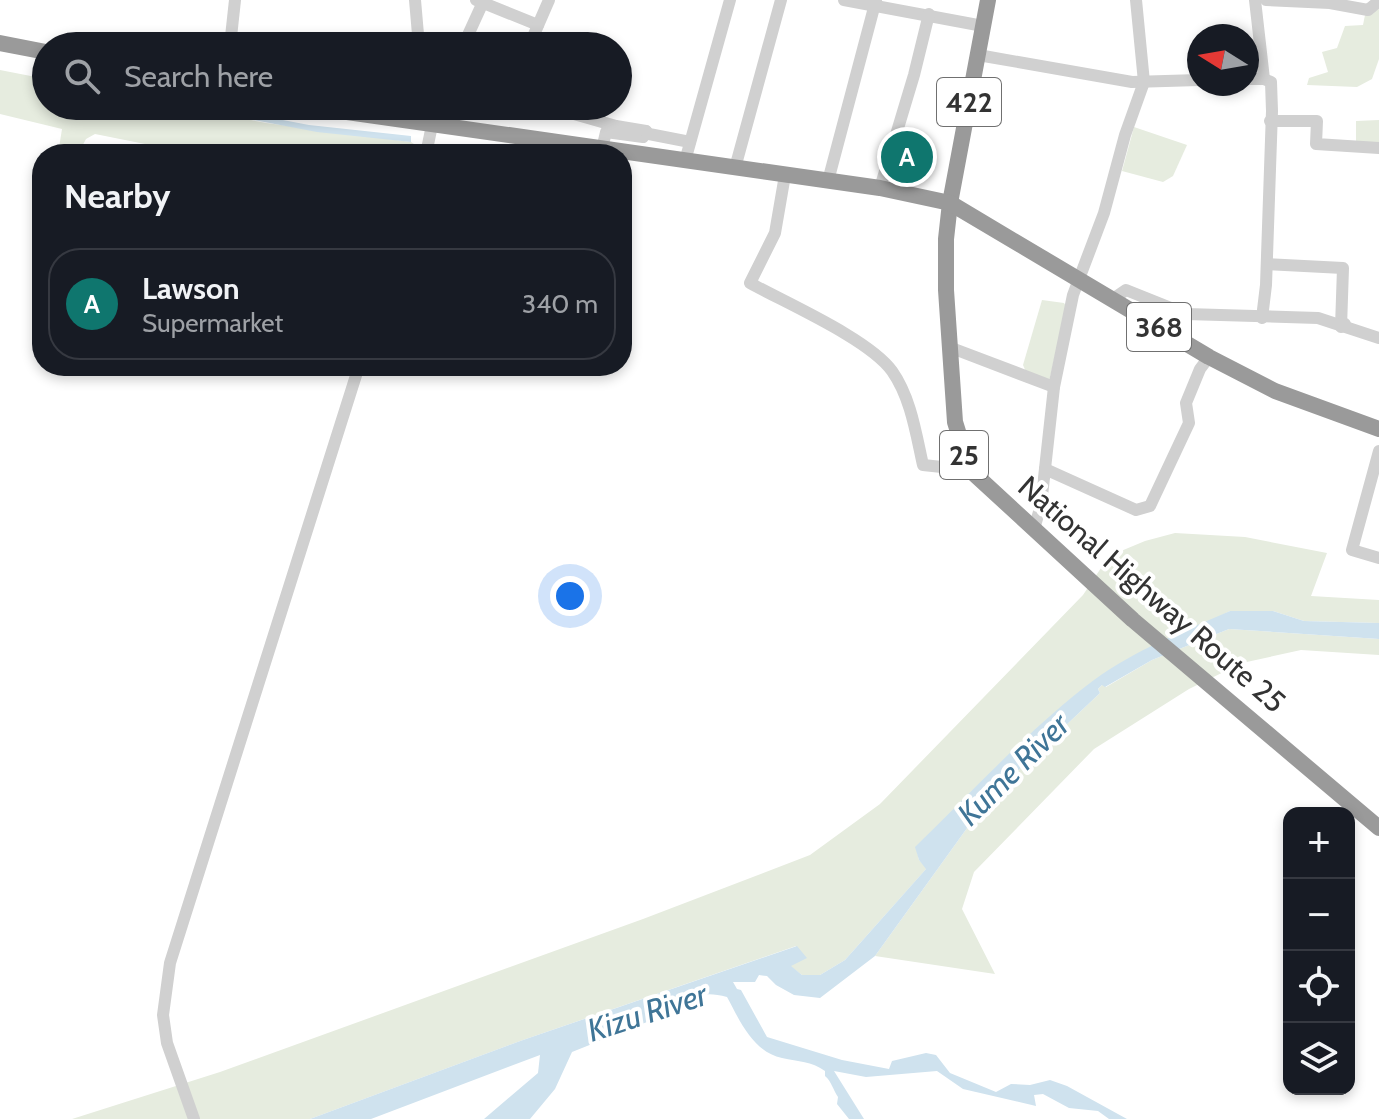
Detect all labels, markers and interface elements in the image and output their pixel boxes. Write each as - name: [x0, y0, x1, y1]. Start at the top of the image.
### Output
- north arrow: [1187, 24, 1259, 96]
- search box: [32, 32, 632, 120]
- icon: search: [60, 54, 104, 98]
- text: Search here: [124, 58, 273, 95]
- road number: 422: [937, 78, 1001, 126]
- pin: A: [881, 127, 933, 187]
- text: Nearby: [64, 175, 171, 217]
- text: Lawson: [142, 270, 240, 307]
- text: A: [84, 288, 100, 320]
- text: 340 m: [522, 288, 598, 320]
- road number: 368: [1127, 303, 1191, 351]
- text: Supermarket: [142, 307, 283, 339]
- road number: 25: [940, 431, 988, 479]
- street label: National Highway Route 25: [1011, 468, 1293, 720]
- your location: [550, 576, 590, 616]
- water label: Kume River: [949, 704, 1078, 833]
- map controls: [1283, 807, 1355, 1095]
- button: +: [1283, 807, 1355, 879]
- button: −: [1283, 879, 1355, 951]
- button: locate: [1283, 951, 1355, 1023]
- water label: Kizu River: [582, 974, 713, 1050]
- button: layers: [1283, 1023, 1355, 1095]

